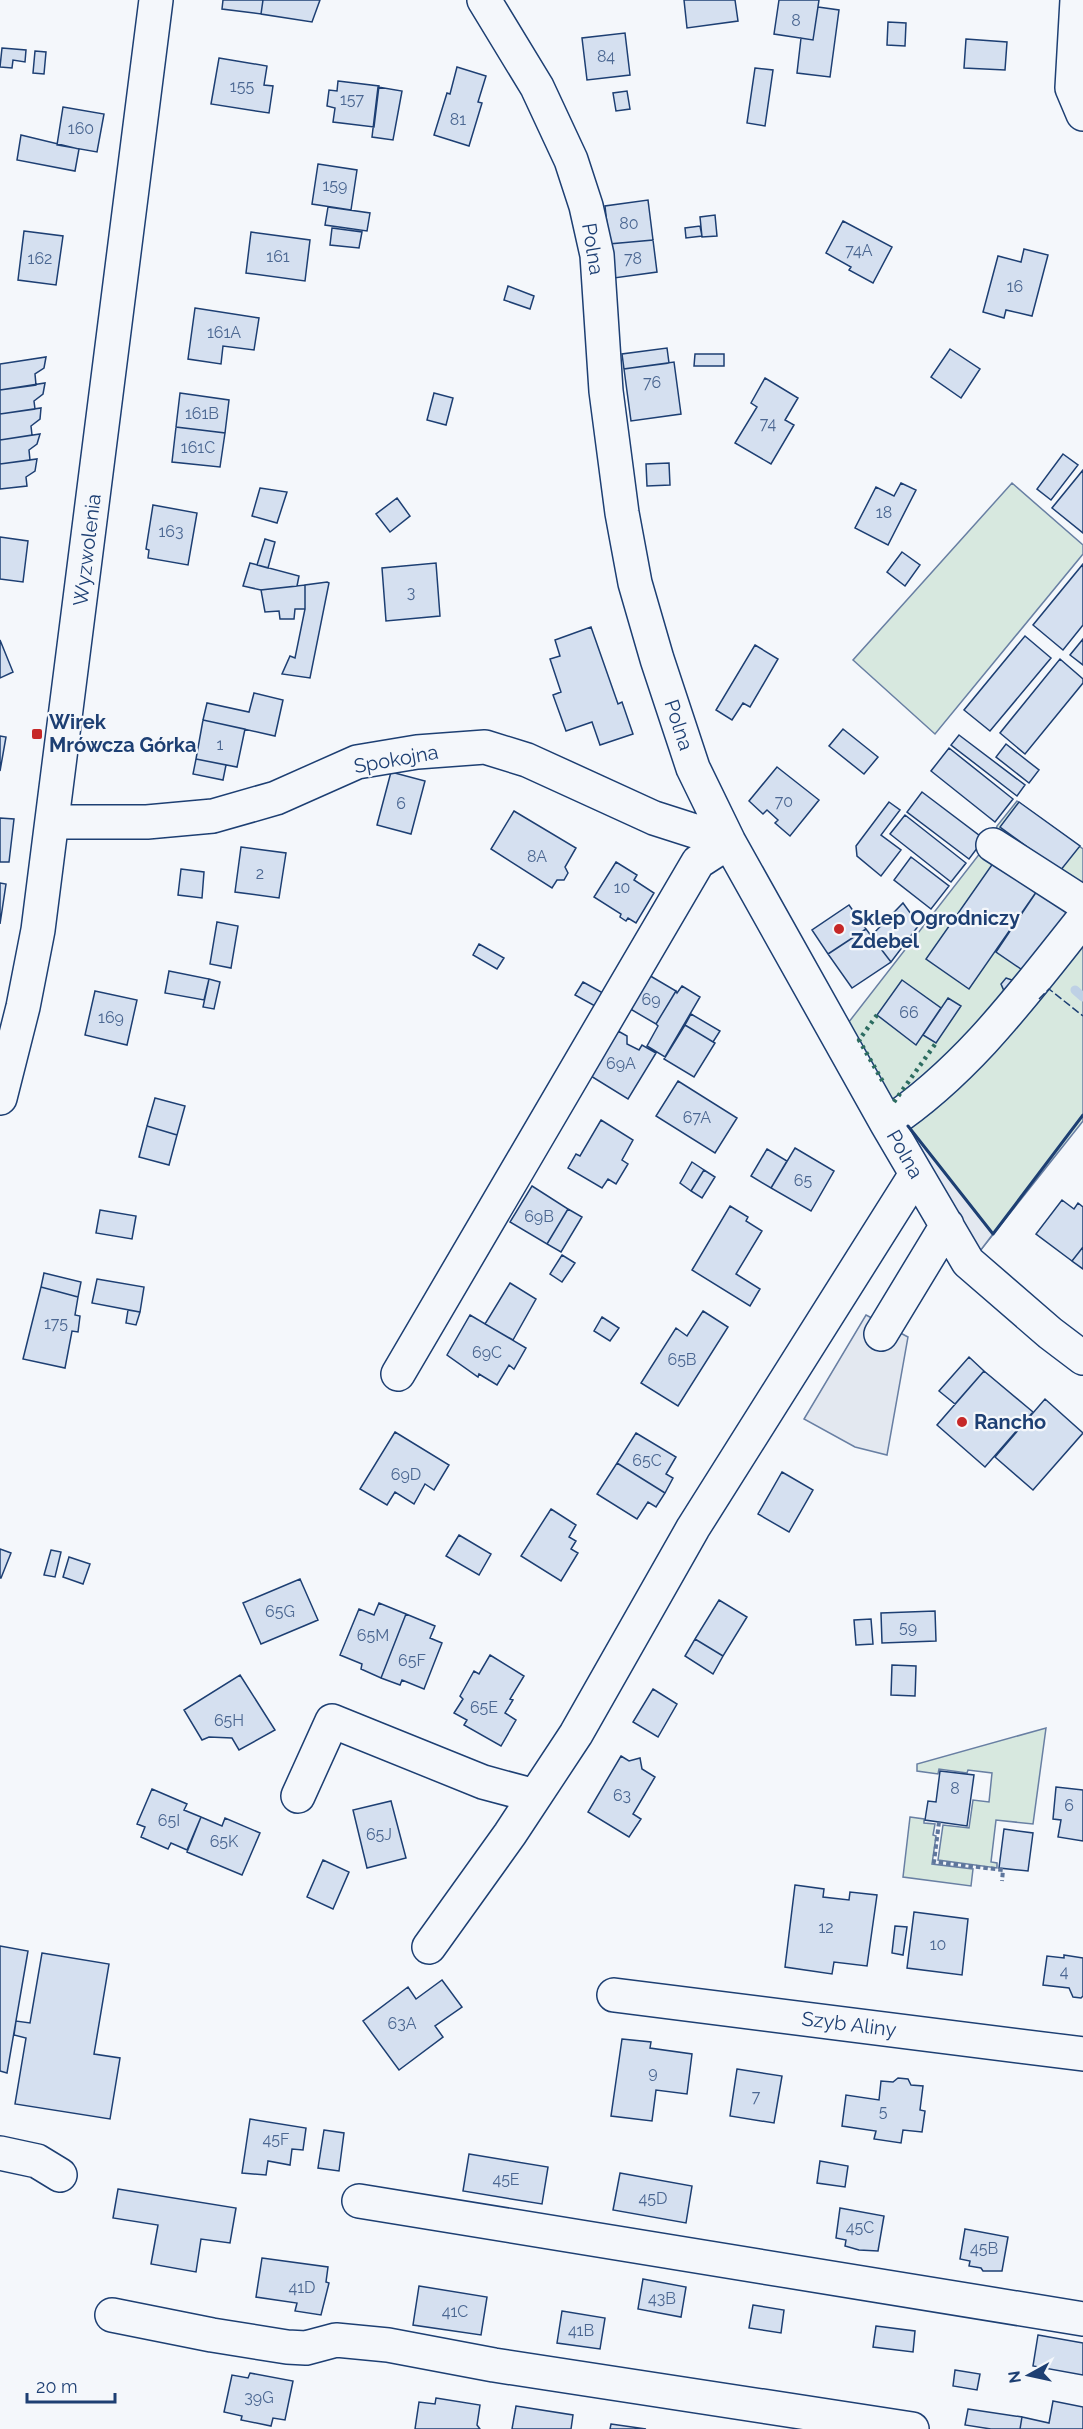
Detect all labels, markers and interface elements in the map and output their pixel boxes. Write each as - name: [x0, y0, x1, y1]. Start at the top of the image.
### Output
- house number: 8: [791, 11, 801, 30]
- house number: 84: [597, 47, 615, 66]
- house number: 155: [230, 77, 254, 96]
- house number: 157: [340, 90, 364, 109]
- house number: 81: [450, 110, 466, 129]
- house number: 160: [68, 119, 94, 138]
- house number: 159: [323, 176, 347, 195]
- house number: 80: [619, 214, 639, 233]
- street label: Polna: [577, 221, 609, 277]
- house number: 74A: [845, 241, 873, 260]
- house number: 161: [266, 247, 290, 266]
- house number: 162: [28, 249, 52, 268]
- house number: 78: [624, 249, 642, 268]
- house number: 16: [1007, 277, 1023, 296]
- house number: 161A: [207, 323, 241, 342]
- house number: 76: [643, 373, 661, 392]
- house number: 161B: [185, 404, 219, 423]
- house number: 74: [760, 414, 776, 433]
- house number: 161C: [181, 438, 215, 457]
- street label: Wyzwolenia: [68, 492, 106, 608]
- house number: 18: [876, 503, 892, 522]
- house number: 163: [158, 522, 184, 541]
- house number: 3: [407, 583, 415, 602]
- street label: Polna: [660, 696, 698, 754]
- place label: Wirek Mrówcza Górka: [49, 710, 196, 757]
- marker: Wirek Mrówcza Górka: [30, 727, 44, 741]
- house number: 1: [217, 735, 224, 754]
- street label: Spokojna: [352, 740, 440, 778]
- house number: 70: [775, 792, 793, 811]
- house number: 6: [396, 794, 406, 813]
- house number: 8A: [527, 847, 547, 866]
- house number: 2: [256, 864, 264, 883]
- house number: 10: [614, 878, 630, 897]
- place label: Sklep Ogrodniczy Zdebel: [851, 906, 1020, 953]
- marker: Sklep Ogrodniczy Zdebel: [832, 922, 846, 936]
- house number: 69: [641, 990, 661, 1009]
- house number: 66: [899, 1003, 919, 1022]
- house number: 169: [98, 1008, 124, 1027]
- house number: 69A: [606, 1054, 636, 1073]
- house number: 67A: [683, 1108, 711, 1127]
- street label: Polna: [882, 1125, 928, 1183]
- house number: 65: [794, 1171, 812, 1190]
- house number: 69B: [524, 1207, 554, 1226]
- house number: 175: [44, 1314, 68, 1333]
- house number: 69C: [472, 1343, 502, 1362]
- house number: 65B: [667, 1350, 697, 1369]
- place label: Rancho: [974, 1410, 1046, 1434]
- marker: Rancho: [955, 1415, 969, 1429]
- house number: 65C: [632, 1451, 662, 1470]
- house number: 69D: [391, 1465, 421, 1484]
- house number: 65G: [265, 1602, 295, 1621]
- house number: 59: [899, 1618, 917, 1637]
- house number: 65M: [357, 1626, 389, 1645]
- house number: 65F: [398, 1651, 426, 1670]
- house number: 65E: [470, 1698, 498, 1717]
- house number: 65H: [214, 1711, 244, 1730]
- house number: 8: [950, 1779, 960, 1798]
- house number: 63: [613, 1786, 631, 1805]
- house number: 6: [1064, 1796, 1074, 1815]
- house number: 65I: [158, 1811, 180, 1830]
- house number: 65J: [366, 1825, 392, 1844]
- house number: 65K: [210, 1832, 239, 1851]
- house number: 12: [818, 1918, 834, 1937]
- house number: 10: [930, 1935, 946, 1954]
- house number: 4: [1060, 1962, 1069, 1981]
- street label: Szyb Aliny: [800, 2006, 898, 2042]
- house number: 63A: [387, 2014, 417, 2033]
- house number: 9: [648, 2063, 658, 2082]
- house number: 7: [752, 2087, 761, 2106]
- house number: 5: [879, 2102, 888, 2121]
- house number: 45F: [263, 2130, 289, 2149]
- house number: 45E: [492, 2170, 520, 2189]
- house number: 45D: [639, 2189, 667, 2208]
- house number: 45C: [846, 2218, 874, 2237]
- house number: 45B: [970, 2239, 998, 2258]
- house number: 41D: [288, 2278, 316, 2297]
- house number: 43B: [648, 2289, 676, 2308]
- house number: 41C: [442, 2302, 468, 2321]
- house number: 41B: [568, 2321, 594, 2340]
- north arrow: [999, 2345, 1059, 2405]
- scale bar: [27, 2366, 116, 2404]
- text: N: [1004, 2370, 1025, 2384]
- text: 20 m: [36, 2376, 78, 2397]
- house number: 39G: [244, 2388, 274, 2407]

